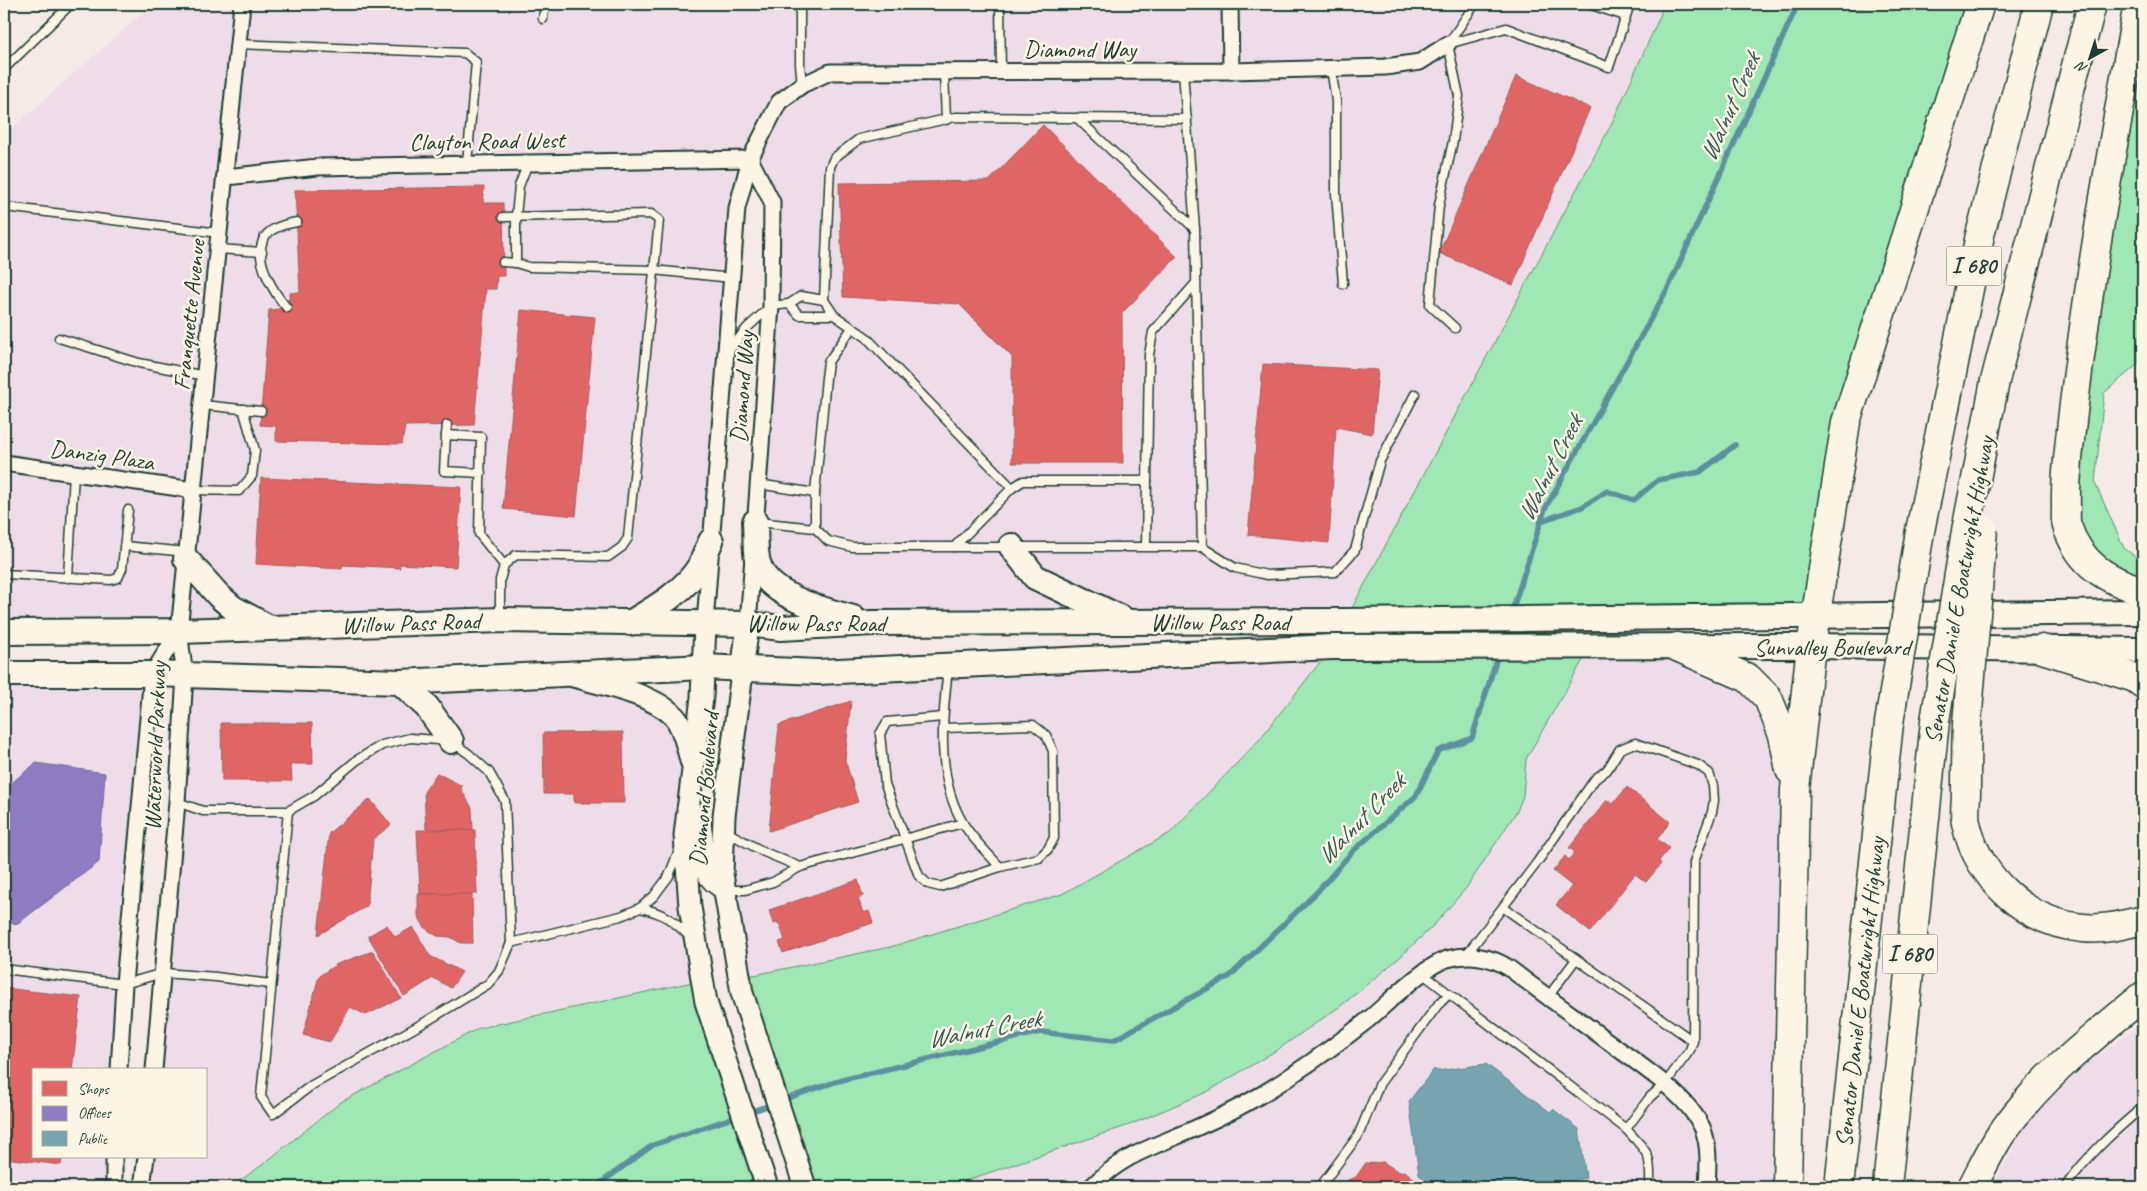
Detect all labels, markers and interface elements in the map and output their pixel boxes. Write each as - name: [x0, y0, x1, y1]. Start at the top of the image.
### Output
- north arrow: [2064, 32, 2114, 82]
- street label: Diamond Way: [1024, 34, 1138, 64]
- water label: Walnut Creek: [1692, 45, 1769, 166]
- text: N: [2072, 57, 2091, 77]
- street label: Clayton Road West: [409, 125, 567, 157]
- street label: Franquette Avenue: [166, 236, 212, 392]
- road number: I 680: [1946, 247, 2002, 286]
- street label: Diamond Way: [723, 328, 761, 444]
- water label: Walnut Creek: [1510, 406, 1592, 526]
- street label: Senator Daniel E Boatwright Highway: [1917, 432, 2001, 746]
- street label: Danzig Plaza: [48, 433, 158, 477]
- street label: Willow Pass Road: [341, 605, 485, 640]
- street label: Willow Pass Road: [1151, 607, 1293, 637]
- street label: Willow Pass Road: [747, 608, 889, 638]
- street label: Sunvalley Boulevard: [1754, 632, 1914, 662]
- street label: Waterworld Parkway: [137, 659, 173, 831]
- street label: Diamond Boulevard: [682, 707, 726, 867]
- water label: Walnut Creek: [1310, 764, 1415, 871]
- street label: Senator Daniel E Boatwright Highway: [1828, 834, 1892, 1149]
- road number: I 680: [1882, 934, 1938, 974]
- water label: Walnut Creek: [925, 1002, 1047, 1056]
- legend: [32, 1068, 208, 1158]
- text: Shops: [78, 1080, 111, 1099]
- text: Offices: [78, 1104, 112, 1123]
- text: Public: [78, 1130, 108, 1149]

